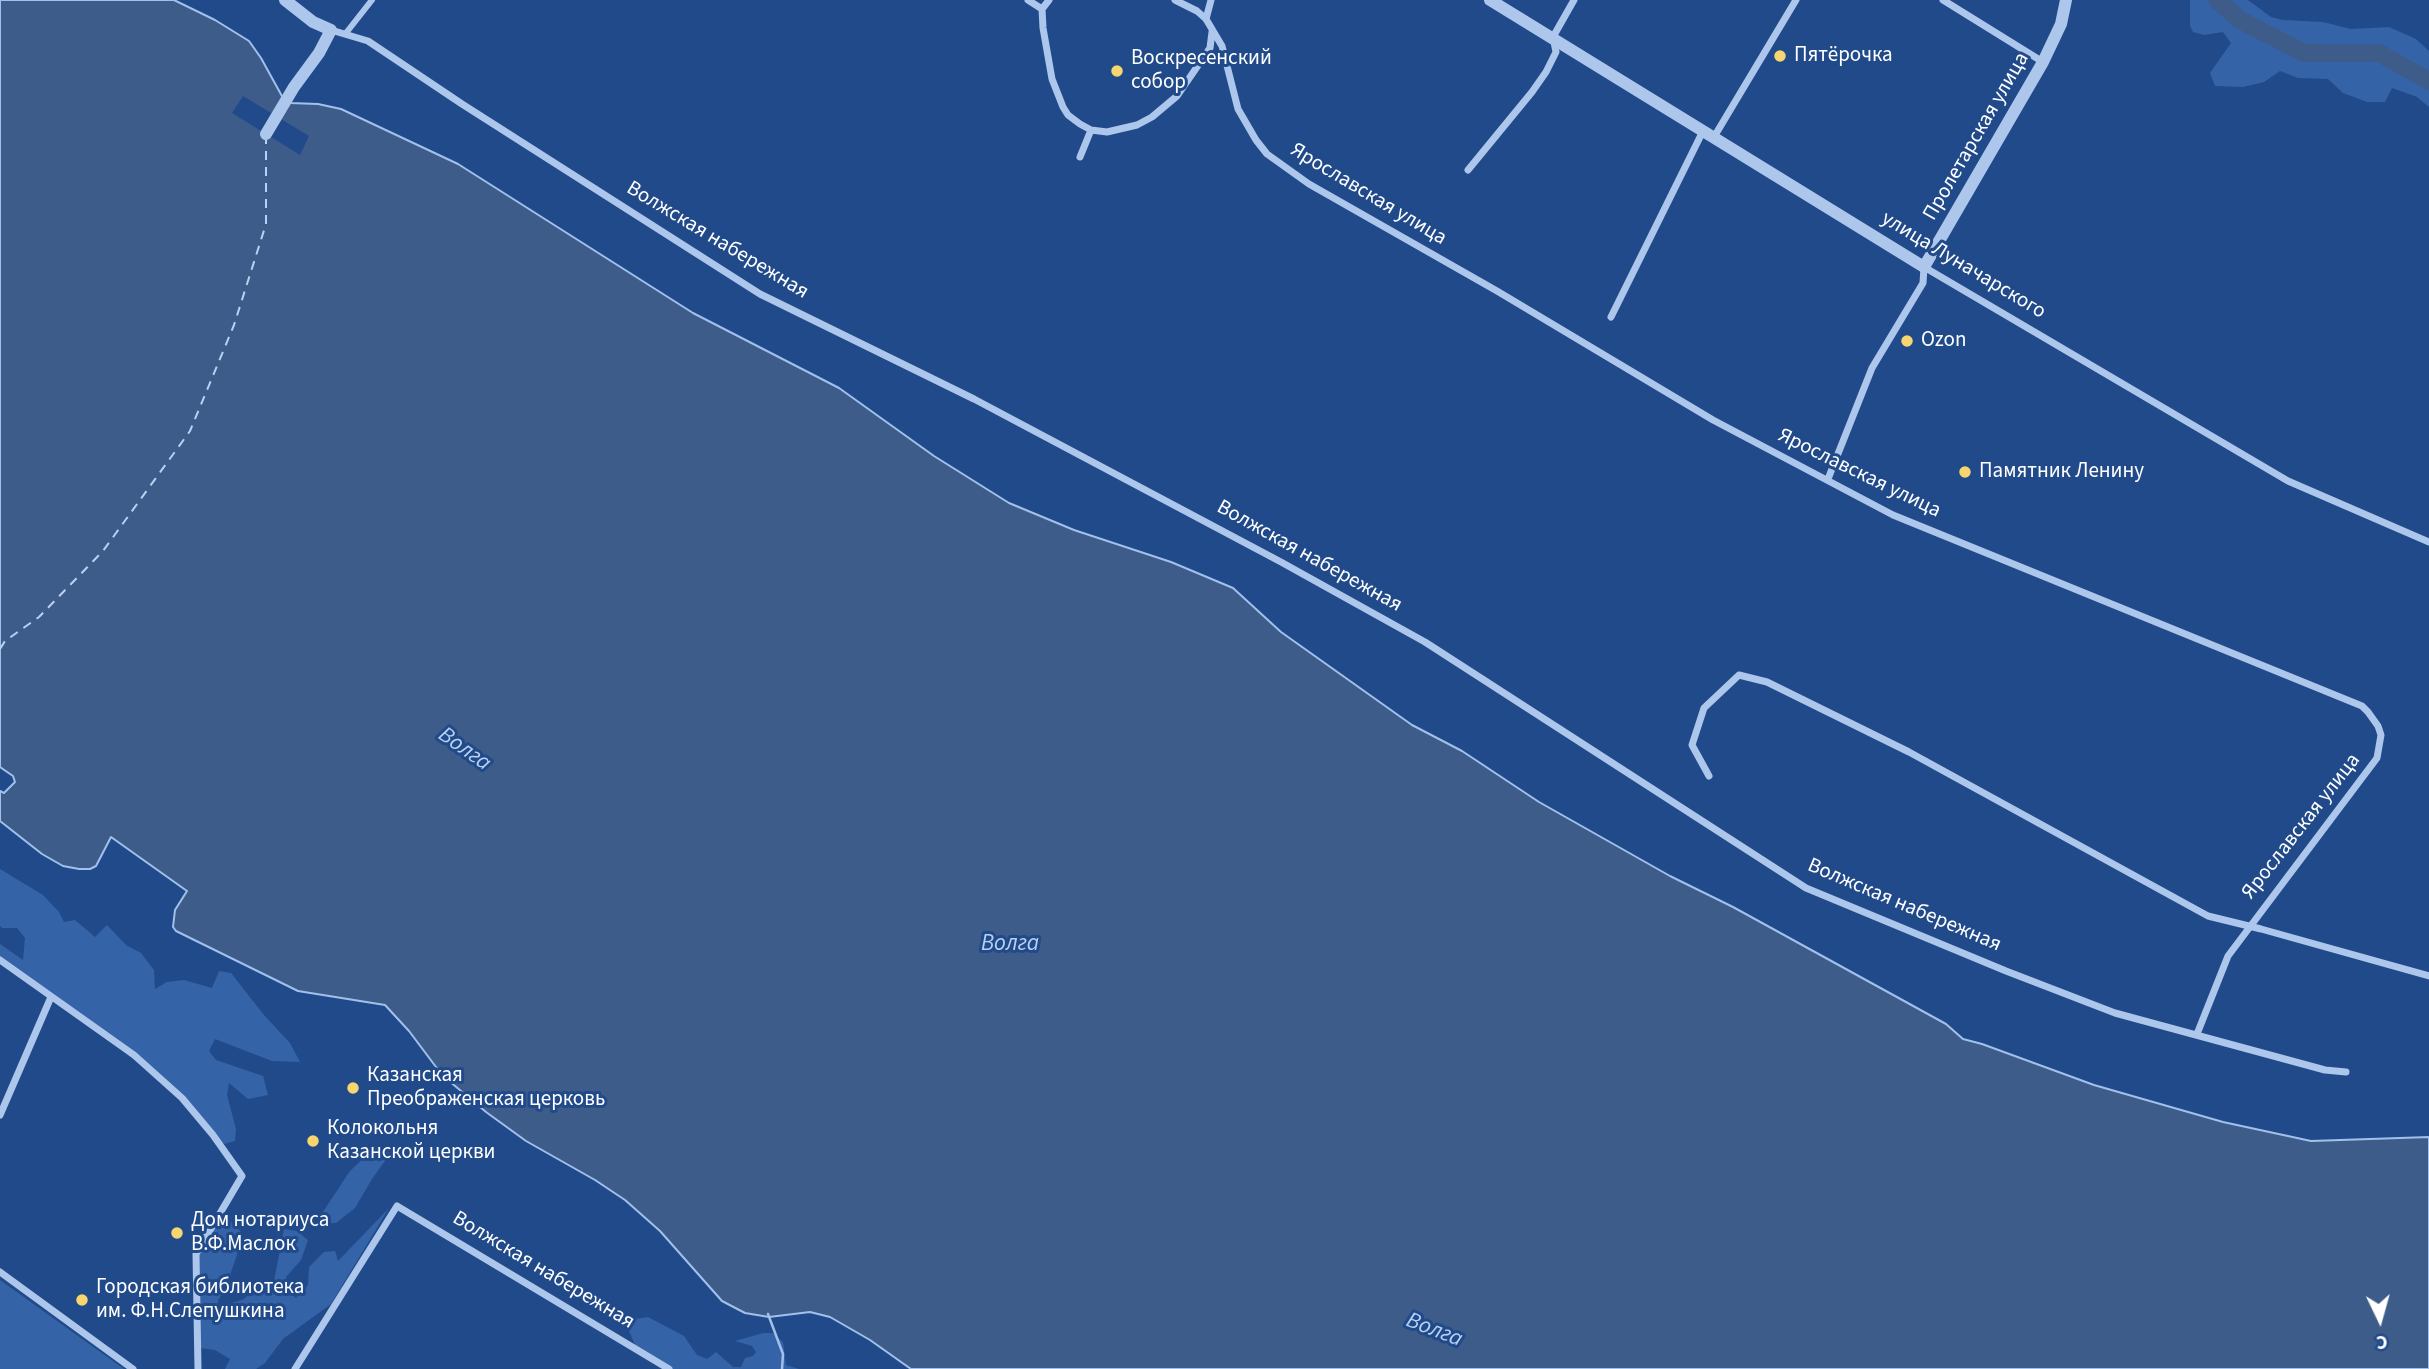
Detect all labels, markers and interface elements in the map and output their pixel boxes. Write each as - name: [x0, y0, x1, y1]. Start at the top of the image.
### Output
- place label: Пятёрочка: [1794, 43, 1893, 69]
- place label: Воскресенский собор: [1131, 46, 1272, 96]
- marker: Пятёрочка: [1772, 48, 1788, 64]
- street label: Пролетарская улица: [1919, 49, 2035, 225]
- marker: Воскресенский собор: [1109, 63, 1125, 79]
- street label: Ярославская улица: [1285, 138, 1451, 252]
- street label: Волжская набережная: [621, 177, 813, 305]
- street label: улица Луначарского: [1876, 207, 2050, 325]
- place label: Ozon: [1921, 328, 1966, 354]
- marker: Ozon: [1899, 333, 1915, 349]
- street label: Ярославская улица: [1774, 424, 1944, 524]
- place label: Памятник Ленину: [1979, 459, 2144, 485]
- marker: Памятник Ленину: [1957, 464, 1973, 480]
- street label: Волжская набережная: [1212, 496, 1406, 618]
- water label: Волга: [432, 722, 496, 778]
- street label: Ярославская улица: [2237, 749, 2367, 905]
- street label: Волжская набережная: [1803, 854, 2005, 958]
- water label: Волга: [981, 931, 1039, 959]
- place label: Казанская Преображенская церковь: [367, 1063, 605, 1113]
- marker: Казанская Преображенская церковь: [345, 1080, 361, 1096]
- place label: Колокольня Казанской церкви: [327, 1116, 495, 1166]
- marker: Колокольня Казанской церкви: [305, 1133, 321, 1149]
- street label: Волжская набережная: [447, 1207, 639, 1335]
- place label: Дом нотариуса В.Ф.Маслок: [191, 1208, 329, 1258]
- marker: Дом нотариуса В.Ф.Маслок: [169, 1225, 185, 1241]
- place label: Городская библиотека им. Ф.Н.Слепушкина: [96, 1275, 304, 1325]
- north arrow: [2345, 1285, 2415, 1355]
- marker: Городская библиотека им. Ф.Н.Слепушкина: [74, 1292, 90, 1308]
- water label: Волга: [1402, 1308, 1466, 1354]
- text: С: [2375, 1327, 2389, 1355]

